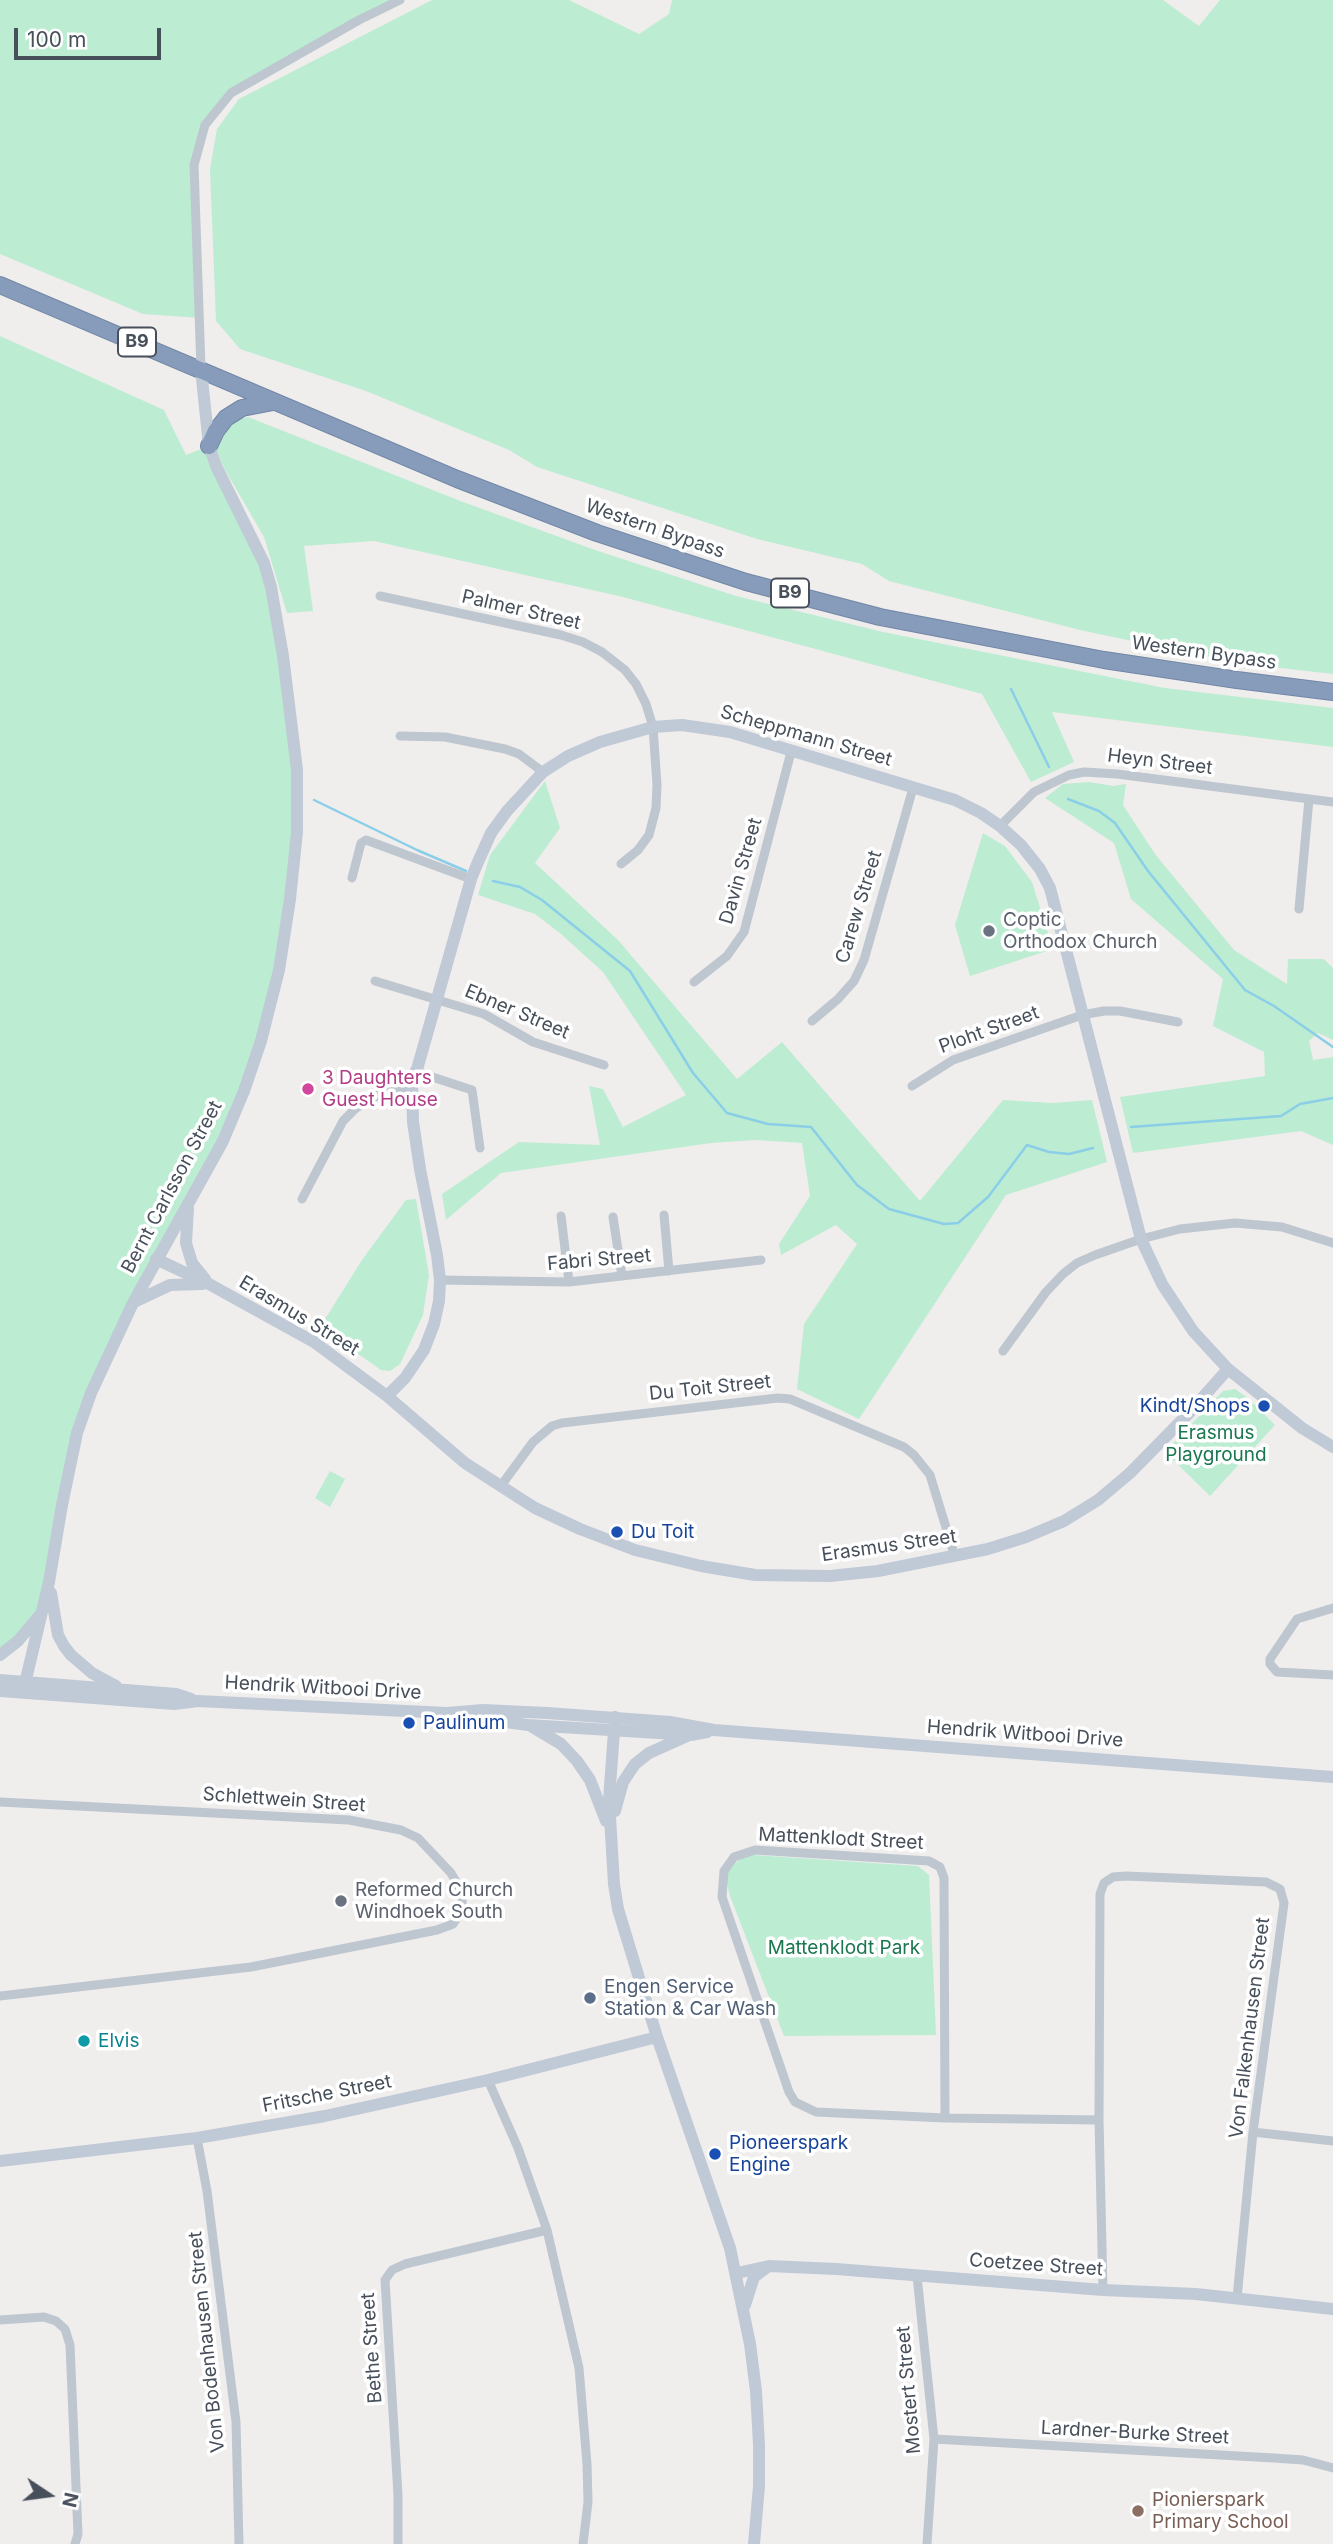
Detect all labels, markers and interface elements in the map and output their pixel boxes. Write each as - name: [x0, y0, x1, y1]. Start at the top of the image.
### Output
- scale bar: [18, 14, 164, 58]
- text: 100 m: [27, 27, 86, 52]
- road number: B9: [118, 328, 156, 356]
- street label: Western Bypass: [582, 495, 728, 563]
- road number: B9: [771, 578, 809, 608]
- street label: Palmer Street: [459, 585, 583, 635]
- street label: Western Bypass: [1130, 632, 1278, 674]
- street label: Scheppmann Street: [718, 701, 894, 771]
- street label: Heyn Street: [1106, 744, 1214, 780]
- street label: Davin Street: [715, 815, 767, 927]
- street label: Carew Street: [831, 848, 887, 966]
- place label: Coptic Orthodox Church: [1003, 909, 1157, 953]
- marker: Coptic Orthodox Church: [981, 923, 997, 939]
- street label: Ebner Street: [461, 980, 573, 1044]
- street label: Ploht Street: [936, 1001, 1042, 1059]
- place label: 3 Daughters Guest House: [322, 1067, 438, 1111]
- marker: 3 Daughters Guest House: [300, 1081, 316, 1097]
- street label: Bernt Carlsson Street: [117, 1097, 227, 1277]
- street label: Fabri Street: [546, 1244, 652, 1276]
- street label: Erasmus Street: [235, 1271, 363, 1361]
- street label: Du Toit Street: [648, 1370, 772, 1406]
- place label: Kindt/Shops: [1140, 1395, 1250, 1417]
- marker: Kindt/Shops: [1256, 1398, 1272, 1414]
- park label: Erasmus Playground: [1165, 1422, 1267, 1466]
- place label: Du Toit: [631, 1521, 694, 1543]
- marker: Du Toit: [609, 1524, 625, 1540]
- street label: Erasmus Street: [820, 1525, 958, 1567]
- street label: Hendrik Witbooi Drive: [224, 1671, 422, 1705]
- place label: Paulinum: [423, 1712, 505, 1734]
- marker: Paulinum: [401, 1715, 417, 1731]
- street label: Hendrik Witbooi Drive: [926, 1716, 1124, 1752]
- street label: Schlettwein Street: [202, 1783, 366, 1817]
- street label: Mattenklodt Street: [758, 1823, 924, 1855]
- place label: Reformed Church Windhoek South: [355, 1879, 513, 1923]
- marker: Reformed Church Windhoek South: [333, 1893, 349, 1909]
- street label: Von Falkenhausen Street: [1225, 1916, 1275, 2140]
- park label: Mattenklodt Park: [768, 1937, 920, 1959]
- place label: Engen Service Station & Car Wash: [604, 1976, 776, 2020]
- marker: Engen Service Station & Car Wash: [582, 1990, 598, 2006]
- place label: Elvis: [98, 2030, 139, 2052]
- marker: Elvis: [76, 2033, 92, 2049]
- street label: Fritsche Street: [261, 2070, 393, 2118]
- place label: Pioneerspark Engine: [729, 2132, 848, 2176]
- marker: Pioneerspark Engine: [707, 2146, 723, 2162]
- street label: Von Bodenhausen Street: [184, 2230, 230, 2454]
- street label: Coetzee Street: [968, 2249, 1104, 2281]
- street label: Bethe Street: [357, 2292, 387, 2404]
- street label: Mostert Street: [892, 2325, 926, 2455]
- street label: Lardner-Burke Street: [1040, 2417, 1230, 2449]
- north arrow: [14, 2460, 84, 2530]
- place label: Pionierspark Primary School: [1152, 2489, 1289, 2533]
- text: N: [57, 2490, 83, 2509]
- marker: Pionierspark Primary School: [1130, 2503, 1146, 2519]

